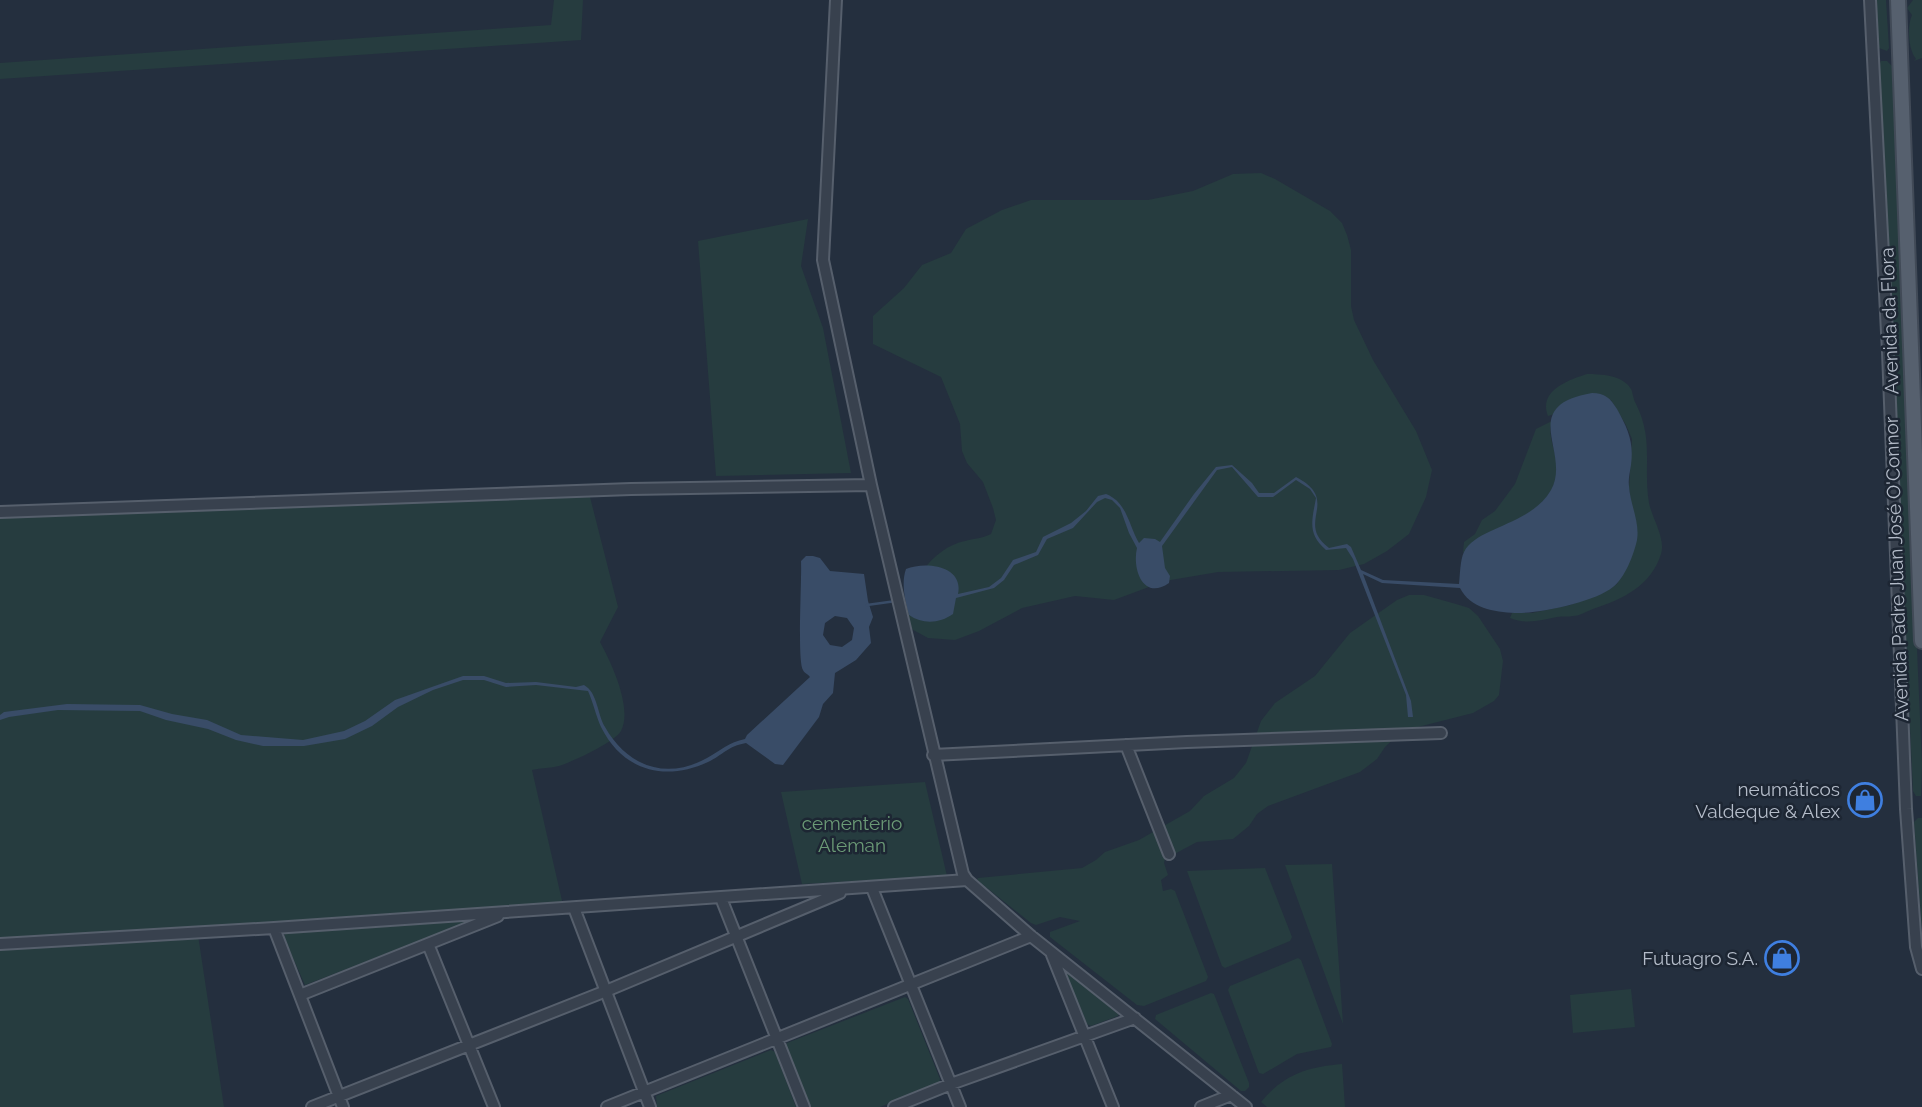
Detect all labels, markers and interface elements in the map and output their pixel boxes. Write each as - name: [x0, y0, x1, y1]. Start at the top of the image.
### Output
- street label: Avenida da Flora: [1875, 247, 1903, 395]
- street label: Avenida Padre Juan José O'Connor: [1880, 416, 1912, 722]
- place label: neumáticos Valdeque & Alex: [1695, 778, 1840, 822]
- shop icon: neumáticos Valdeque & Alex: [1846, 781, 1884, 819]
- park label: cementerio Aleman: [802, 812, 902, 856]
- shop icon: Futuagro S.A.: [1763, 939, 1801, 977]
- place label: Futuagro S.A.: [1642, 947, 1758, 969]

